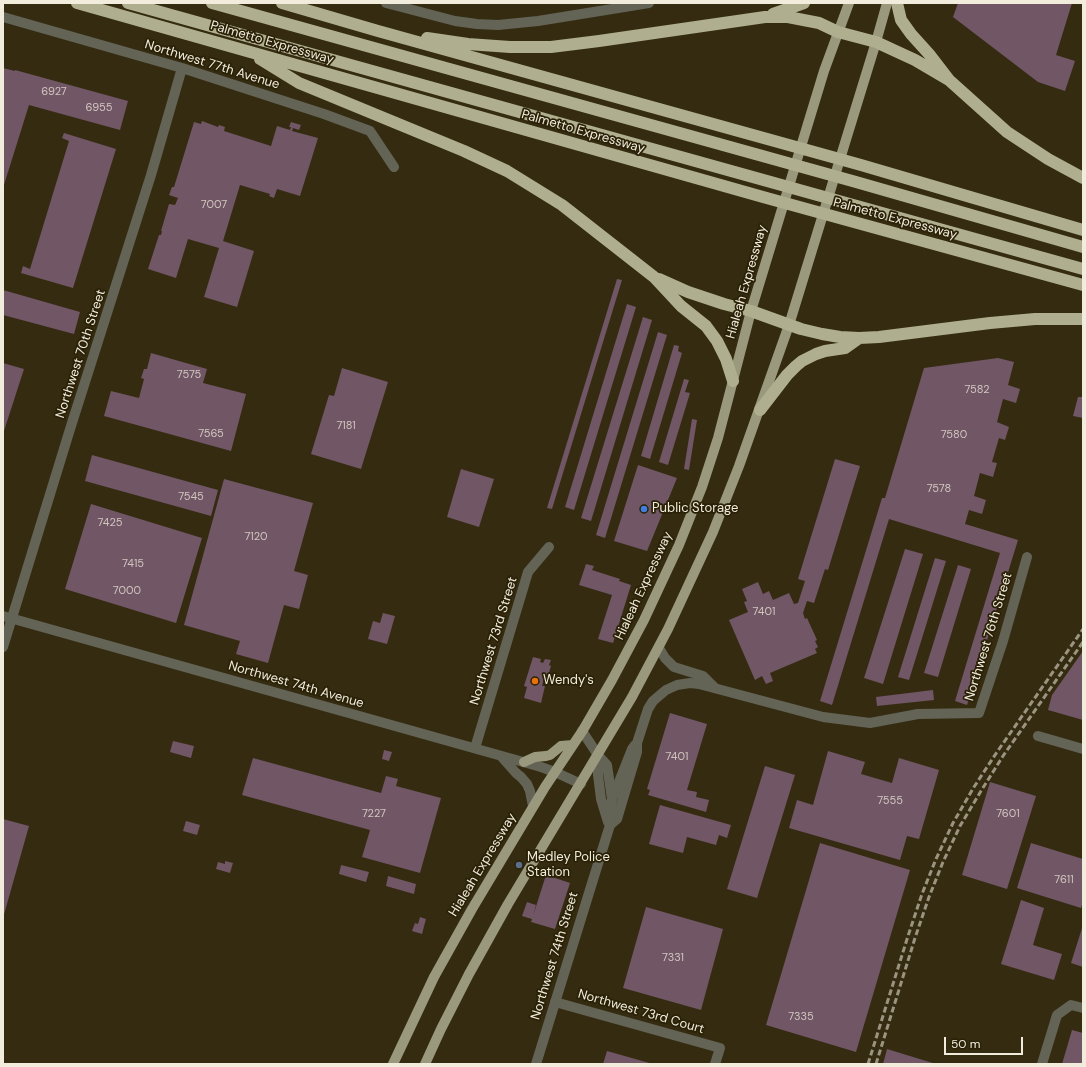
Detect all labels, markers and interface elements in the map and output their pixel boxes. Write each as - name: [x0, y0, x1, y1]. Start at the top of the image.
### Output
- street label: Palmetto Expressway: [209, 18, 335, 68]
- street label: Northwest 77th Avenue: [143, 37, 281, 93]
- house number: 6927: [41, 85, 67, 99]
- house number: 6955: [85, 101, 113, 115]
- street label: Palmetto Expressway: [520, 107, 646, 157]
- street label: Palmetto Expressway: [831, 195, 959, 243]
- house number: 7007: [201, 198, 227, 212]
- street label: Hialeah Expressway: [723, 223, 771, 341]
- street label: Northwest 70th Street: [53, 288, 109, 420]
- house number: 7575: [177, 368, 201, 382]
- house number: 7582: [964, 383, 990, 397]
- house number: 7181: [336, 419, 356, 433]
- house number: 7565: [198, 427, 224, 441]
- house number: 7580: [941, 428, 967, 442]
- house number: 7578: [927, 482, 951, 496]
- house number: 7545: [178, 490, 204, 504]
- place label: Public Storage: [652, 501, 738, 517]
- marker: Public Storage: [639, 504, 649, 514]
- house number: 7425: [98, 516, 122, 530]
- street label: Hialeah Expressway: [612, 529, 676, 643]
- house number: 7120: [244, 530, 268, 544]
- house number: 7415: [122, 557, 144, 571]
- street label: Northwest 76th Street: [962, 571, 1016, 703]
- street label: Northwest 73rd Street: [467, 575, 521, 707]
- house number: 7000: [113, 584, 141, 598]
- house number: 7401: [753, 605, 775, 619]
- street label: Northwest 74th Avenue: [226, 658, 366, 712]
- place label: Wendy's: [543, 673, 594, 689]
- marker: Wendy's: [530, 676, 540, 686]
- house number: 7401: [666, 750, 688, 764]
- house number: 7555: [877, 794, 903, 808]
- house number: 7227: [362, 807, 386, 821]
- house number: 7601: [996, 807, 1020, 821]
- street label: Hialeah Expressway: [446, 810, 520, 920]
- place label: Medley Police Station: [527, 850, 610, 881]
- marker: Medley Police Station: [514, 860, 524, 870]
- house number: 7611: [1054, 873, 1074, 887]
- street label: Northwest 74th Street: [528, 890, 582, 1022]
- house number: 7331: [662, 951, 684, 965]
- street label: Northwest 73rd Court: [576, 986, 706, 1038]
- house number: 7335: [788, 1010, 814, 1024]
- scale bar: [946, 1029, 1025, 1055]
- text: 50 m: [951, 1036, 980, 1052]

